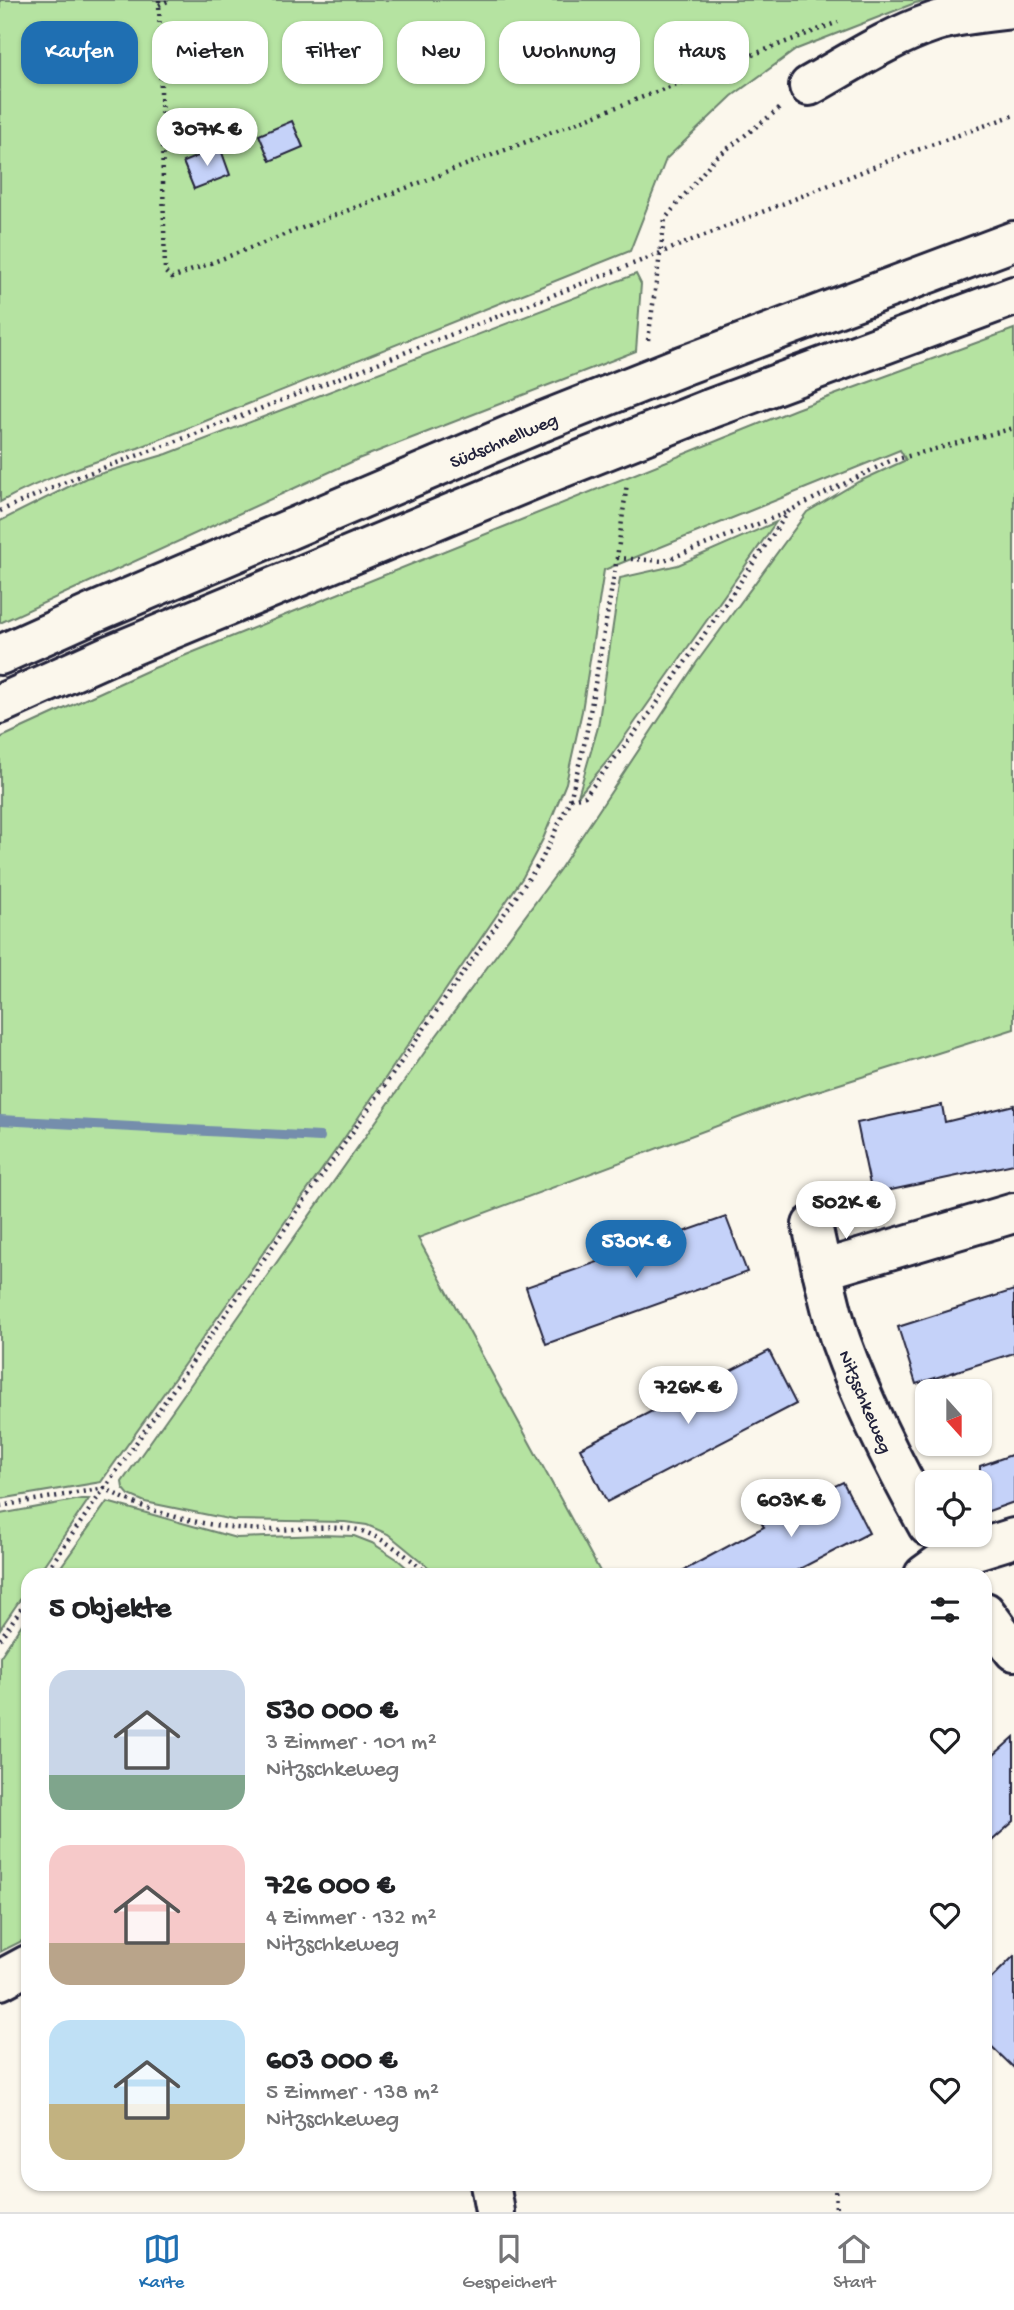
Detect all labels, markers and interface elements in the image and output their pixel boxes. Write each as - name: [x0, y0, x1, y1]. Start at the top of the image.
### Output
- chip: Kaufen: [21, 21, 138, 84]
- chip: Mieten: [152, 21, 268, 84]
- chip: Filter: [282, 21, 383, 84]
- chip: Neu: [397, 21, 485, 84]
- chip: Wohnung: [499, 21, 640, 84]
- chip: Haus: [654, 21, 749, 84]
- pin: 307K €: [150, 108, 264, 168]
- text: 307K €: [173, 117, 241, 144]
- street label: Südschnellweg: [447, 409, 562, 475]
- pin: 502K €: [789, 1182, 903, 1241]
- text: 502K €: [812, 1190, 880, 1217]
- pin: 530K €: [579, 1220, 693, 1280]
- text: 530K €: [602, 1229, 670, 1256]
- street label: Nitzschkeweg: [832, 1347, 896, 1458]
- pin: 726K €: [631, 1366, 745, 1426]
- text: 726K €: [655, 1375, 721, 1402]
- north arrow: [915, 1379, 992, 1456]
- map controls: [915, 1379, 992, 1547]
- button: locate: [915, 1470, 992, 1547]
- pin: 603K €: [734, 1480, 848, 1539]
- text: 603K €: [757, 1488, 825, 1515]
- icon: filters: [926, 1591, 964, 1629]
- text: 5 Objekte: [49, 1593, 171, 1628]
- text: 530 000 €: [266, 1695, 398, 1730]
- icon: home: [105, 1698, 189, 1782]
- icon: heart: [926, 1721, 964, 1759]
- text: 3 Zimmer · 101 m²: [266, 1730, 437, 1757]
- text: Nitzschkeweg: [266, 1757, 399, 1784]
- text: 726 000 €: [266, 1870, 395, 1905]
- icon: home: [105, 1873, 189, 1957]
- icon: heart: [926, 1896, 964, 1934]
- text: 4 Zimmer · 132 m²: [266, 1905, 436, 1932]
- text: Nitzschkeweg: [266, 1932, 399, 1959]
- text: 603 000 €: [266, 2045, 397, 2080]
- icon: home: [105, 2048, 189, 2132]
- icon: heart: [926, 2071, 964, 2109]
- text: 5 Zimmer · 138 m²: [266, 2080, 439, 2107]
- text: Nitzschkeweg: [266, 2107, 399, 2134]
- tab: Karte: [139, 2230, 184, 2295]
- tab: Gespeichert: [462, 2230, 555, 2295]
- tab: Start: [833, 2230, 875, 2295]

